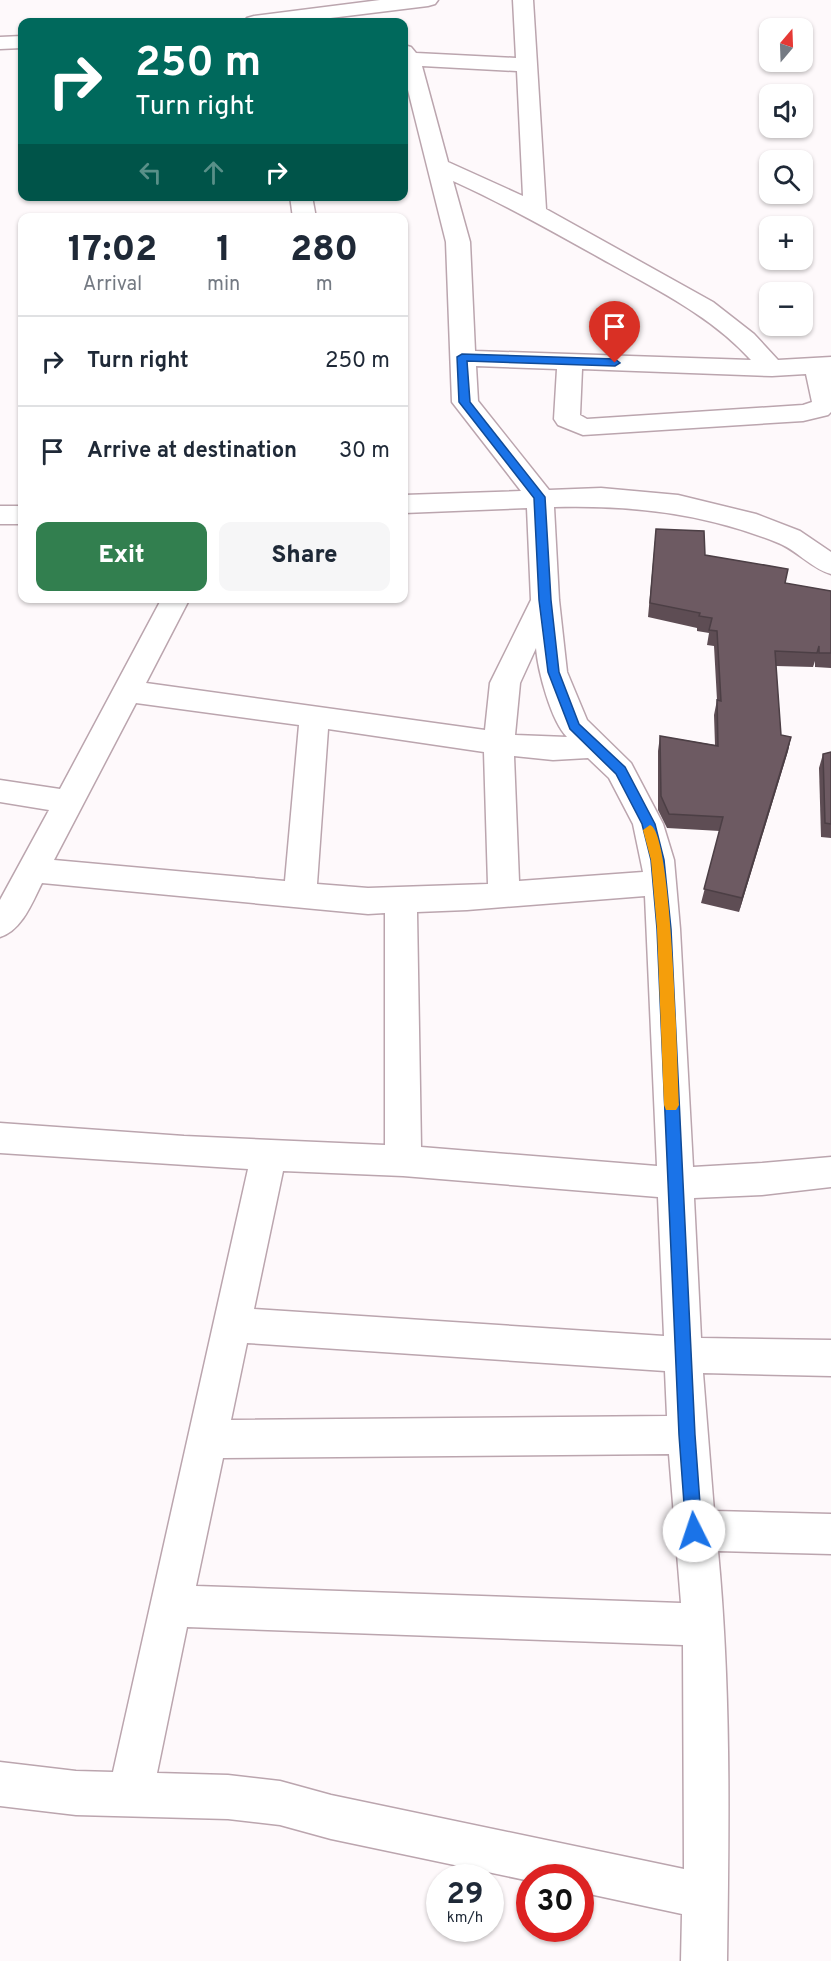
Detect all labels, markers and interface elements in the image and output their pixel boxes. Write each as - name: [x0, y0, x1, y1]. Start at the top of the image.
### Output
- north arrow: [759, 18, 813, 72]
- map controls: [759, 18, 813, 336]
- text: 250 m: [135, 38, 261, 91]
- icon: right: [36, 42, 114, 120]
- button: sound: [759, 84, 813, 138]
- text: Turn right: [135, 90, 254, 124]
- button: search: [759, 150, 813, 204]
- icon: left: [134, 156, 167, 189]
- icon: ahead: [197, 156, 230, 189]
- icon: right: [260, 156, 293, 189]
- button: +: [759, 216, 813, 270]
- text: 17:02: [68, 228, 157, 274]
- text: 1: [216, 228, 231, 274]
- text: 280: [290, 228, 358, 274]
- text: Arrival: [83, 272, 142, 298]
- text: min: [207, 272, 240, 298]
- text: m: [316, 272, 333, 298]
- button: −: [759, 282, 813, 336]
- pin: [589, 301, 640, 363]
- icon: arrive: [598, 310, 631, 343]
- icon: right: [36, 345, 69, 378]
- text: Turn right: [87, 348, 189, 375]
- text: 250 m: [325, 348, 390, 375]
- icon: arrive: [36, 435, 69, 468]
- text: Arrive at destination: [87, 438, 297, 465]
- text: 30 m: [339, 438, 390, 465]
- button: Exit: [36, 522, 207, 591]
- button: Share: [219, 522, 390, 591]
- position arrow: [662, 1499, 726, 1563]
- speed limit sign: 30: [516, 1864, 594, 1942]
- text: 29: [447, 1877, 483, 1914]
- text: km/h: [447, 1909, 483, 1928]

